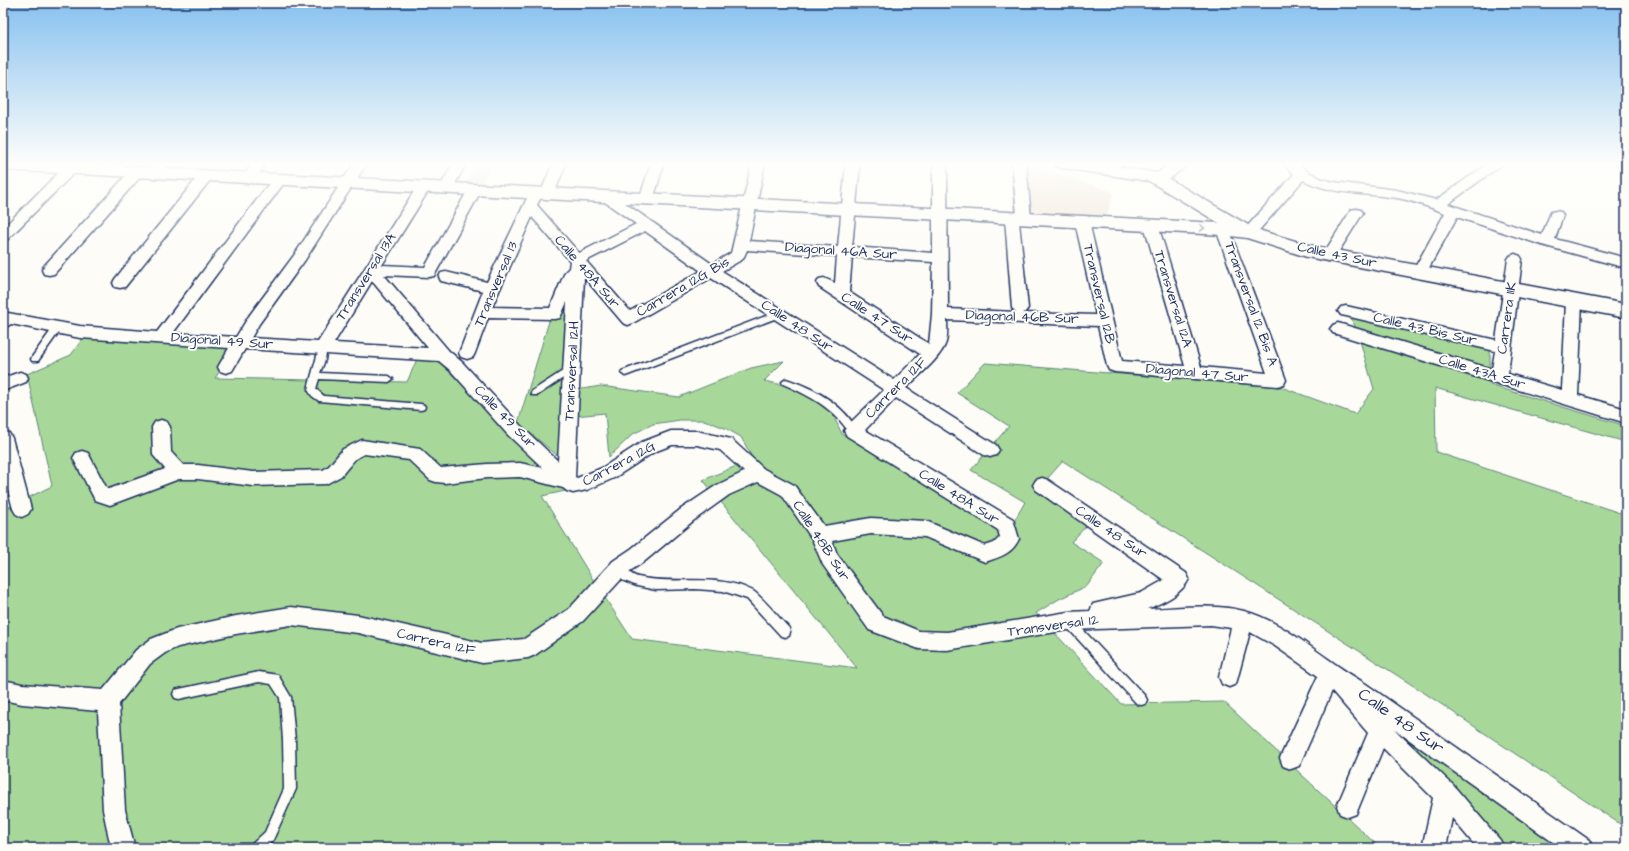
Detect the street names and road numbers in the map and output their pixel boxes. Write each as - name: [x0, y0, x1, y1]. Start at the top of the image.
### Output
- street label: Transversal 13A: [331, 229, 401, 325]
- street label: Calle 48A Sur: [549, 231, 625, 313]
- street label: Diagonal 46A Sur: [784, 237, 898, 265]
- street label: Calle 43 Sur: [1295, 237, 1379, 273]
- street label: Transversal 13: [469, 238, 523, 330]
- street label: Transversal 12 Bis A: [1219, 239, 1283, 369]
- street label: Transversal 12B: [1078, 242, 1120, 346]
- street label: Transversal 12A: [1149, 248, 1197, 350]
- street label: Carrera 12G Bis: [633, 252, 733, 322]
- street label: Carrera 11K: [1492, 280, 1522, 355]
- street label: Calle 47 Sur: [837, 287, 917, 349]
- street label: Calle 48 Sur: [757, 295, 837, 357]
- street label: Diagonal 46B Sur: [965, 305, 1079, 329]
- street label: Calle 43 Bis Sur: [1371, 307, 1479, 351]
- street label: Transversal 12H: [559, 320, 585, 422]
- street label: Diagonal 49 Sur: [170, 327, 274, 355]
- street label: Calle 43A Sur: [1436, 349, 1528, 395]
- street label: Carrera 12F: [861, 352, 932, 423]
- street label: Diagonal 47 Sur: [1145, 359, 1249, 387]
- street label: Calle 49 Sur: [469, 381, 541, 453]
- street label: Carrera 12G: [579, 436, 659, 492]
- street label: Calle 48A Sur: [915, 464, 1003, 530]
- street label: Calle 48B Sur: [787, 497, 855, 586]
- street label: Calle 48 Sur: [1071, 501, 1151, 564]
- street label: Transversal 12: [1006, 610, 1100, 642]
- street label: Carrera 12F: [395, 623, 478, 661]
- street label: Calle 48 Sur: [1353, 682, 1450, 760]

